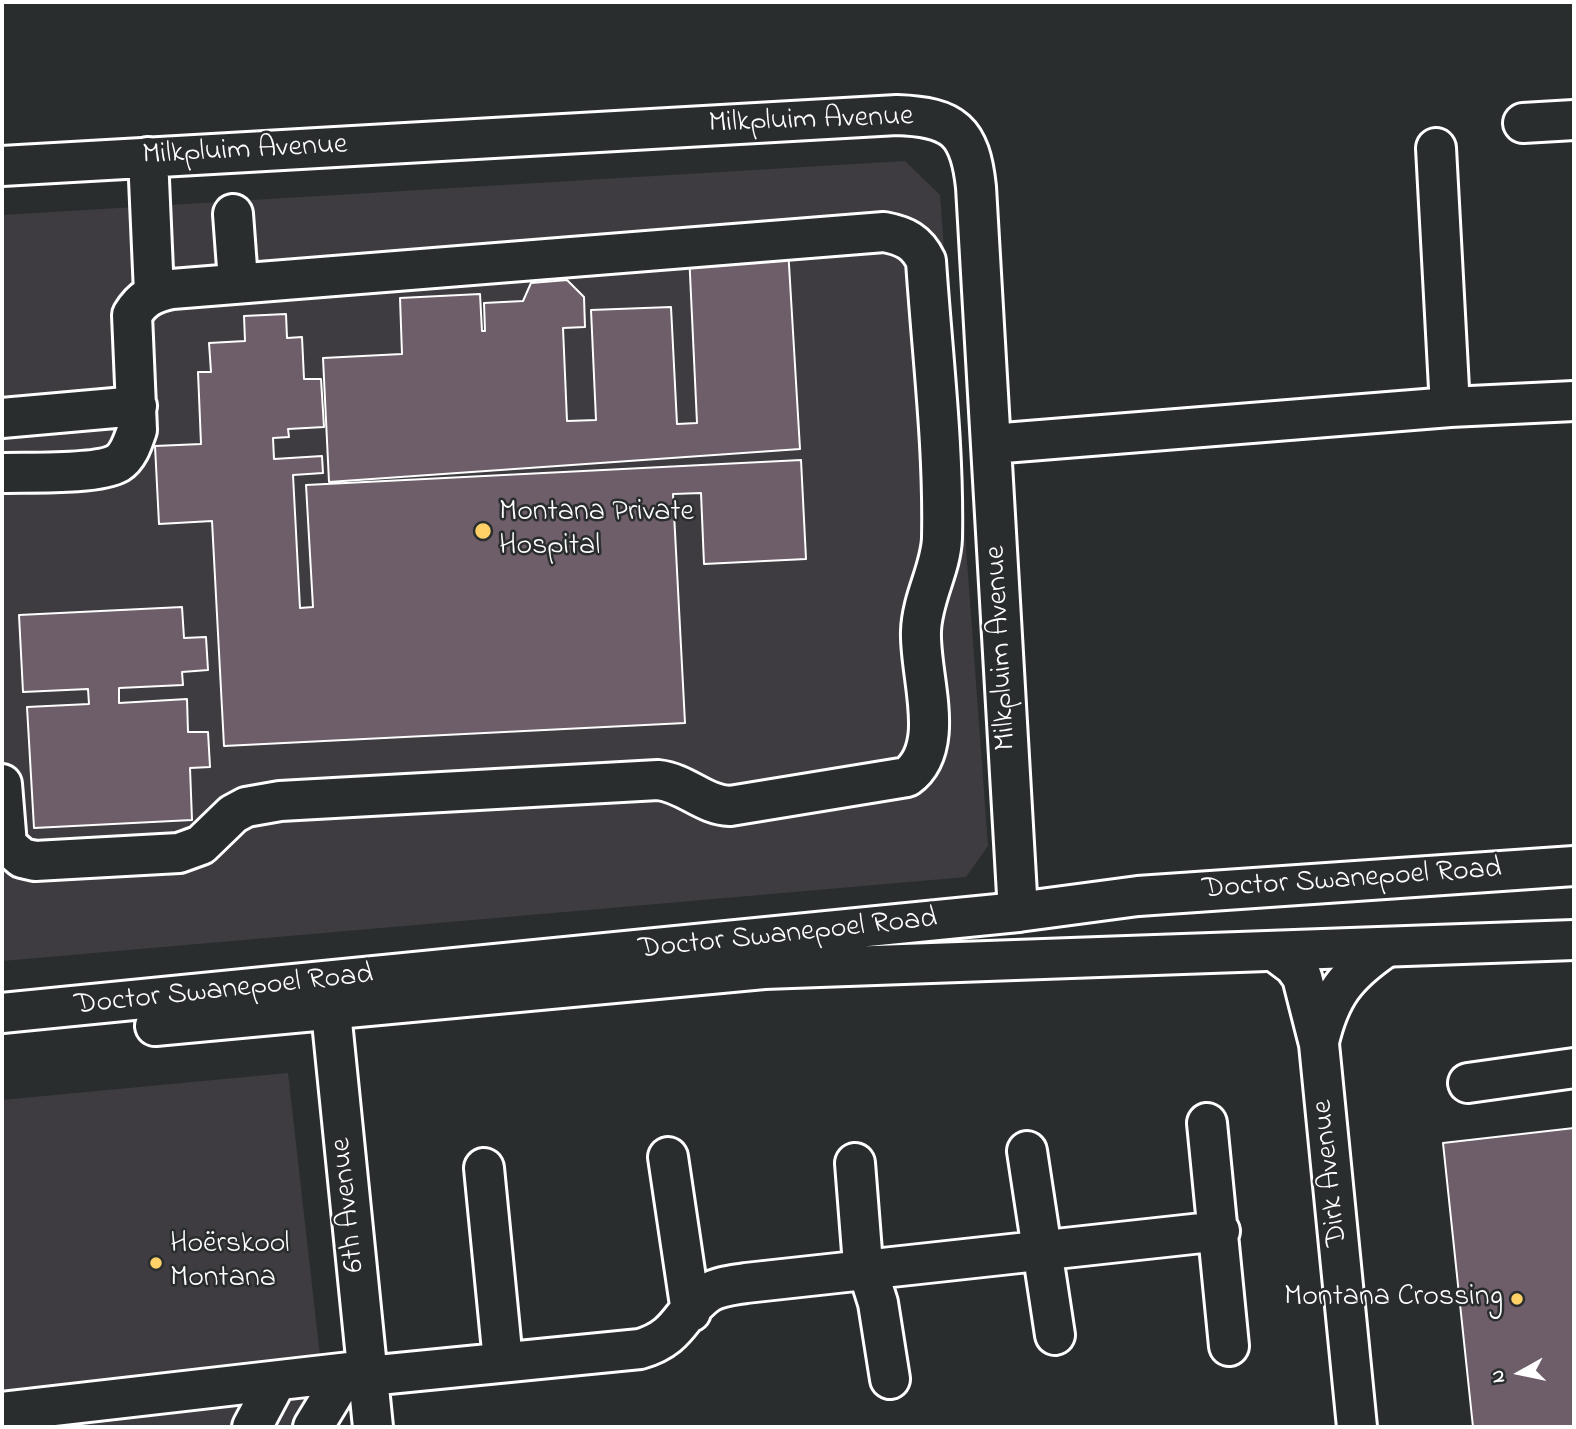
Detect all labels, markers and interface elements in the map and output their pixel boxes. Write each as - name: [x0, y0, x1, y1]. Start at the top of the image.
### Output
- street label: Milkpluim Avenue: [708, 100, 914, 144]
- street label: Milkpluim Avenue: [142, 129, 348, 175]
- place label: Montana Private Hospital: [499, 496, 694, 566]
- marker: Montana Private Hospital: [473, 521, 493, 541]
- street label: Milkpluim Avenue: [980, 545, 1026, 751]
- street label: Doctor Swanepoel Road: [1201, 853, 1503, 909]
- street label: Doctor Swanepoel Road: [637, 902, 939, 970]
- street label: Doctor Swanepoel Road: [73, 958, 375, 1026]
- street label: Dirk Avenue: [1306, 1098, 1358, 1248]
- street label: 6th Avenue: [325, 1136, 375, 1274]
- place label: Hoërskool Montana: [170, 1228, 290, 1298]
- marker: Hoërskool Montana: [148, 1255, 164, 1271]
- place label: Montana Crossing: [1284, 1281, 1503, 1317]
- marker: Montana Crossing: [1509, 1291, 1525, 1307]
- north arrow: [1485, 1338, 1555, 1408]
- text: N: [1484, 1368, 1513, 1385]

